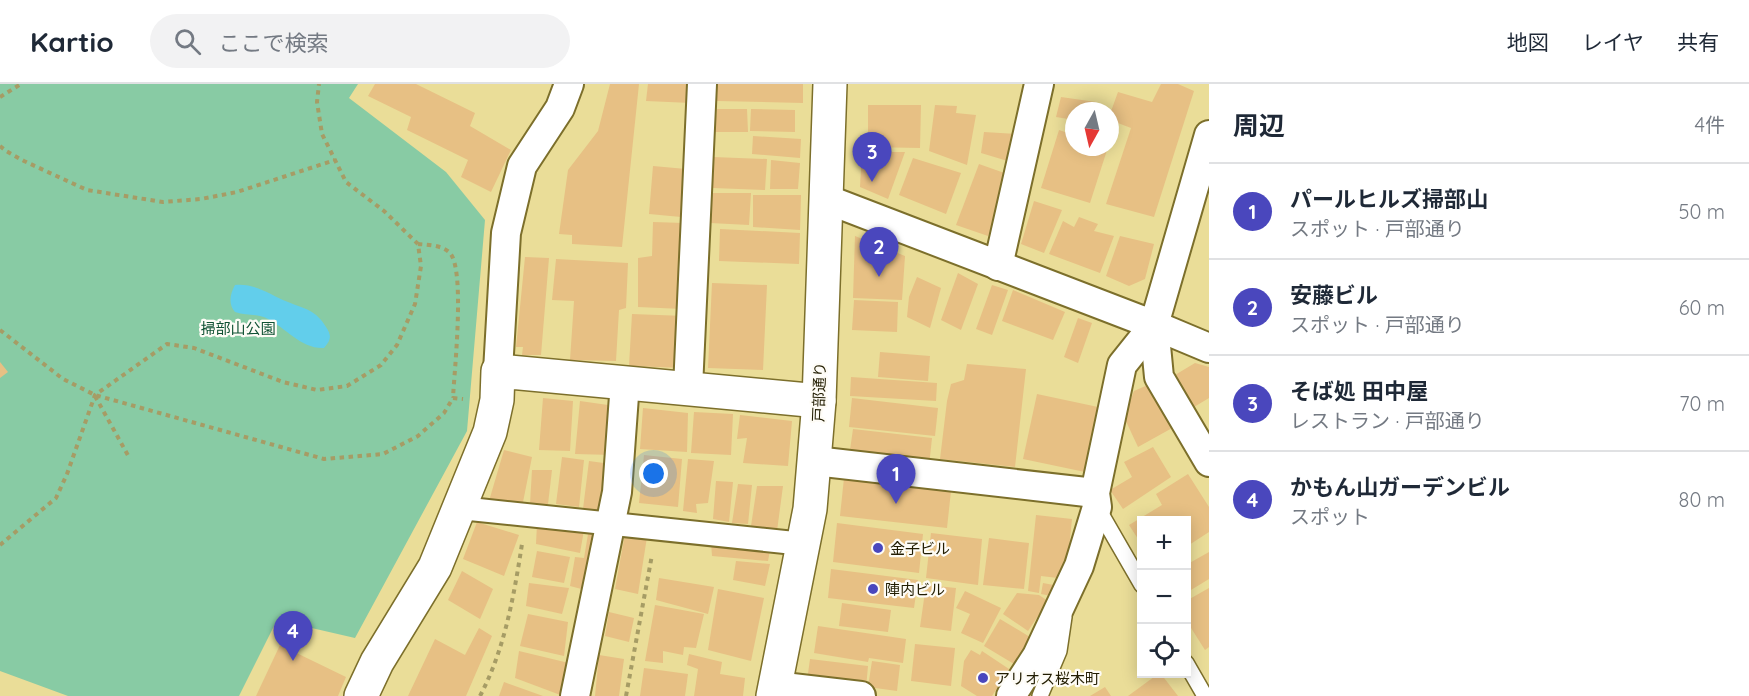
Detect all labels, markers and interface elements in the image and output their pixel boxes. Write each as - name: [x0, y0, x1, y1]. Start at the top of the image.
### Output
- search box: [150, 14, 570, 68]
- text: Kartio: [30, 24, 114, 59]
- icon: search: [171, 25, 204, 58]
- text: ここで検索: [219, 29, 329, 57]
- text: 地図: [1507, 29, 1549, 55]
- text: レイヤ: [1582, 29, 1644, 55]
- text: 共有: [1677, 29, 1719, 55]
- north arrow: [1065, 102, 1119, 156]
- text: 周辺: [1233, 109, 1285, 142]
- text: 4件: [1694, 112, 1725, 137]
- pin: 3: [852, 132, 892, 182]
- text: パールヒルズ掃部山: [1290, 185, 1488, 213]
- text: 1: [1249, 199, 1256, 224]
- text: 50 m: [1679, 199, 1725, 224]
- text: スポット · 戸部通り: [1290, 216, 1465, 241]
- pin: 2: [860, 228, 898, 277]
- text: 安藤ビル: [1290, 281, 1378, 309]
- text: 2: [1247, 295, 1258, 320]
- text: 60 m: [1679, 295, 1725, 320]
- text: スポット · 戸部通り: [1290, 312, 1465, 337]
- park label: 掃部山公園: [200, 319, 276, 338]
- street label: 戸部通り: [808, 362, 830, 422]
- text: そば処 田中屋: [1290, 377, 1428, 405]
- text: 3: [1247, 391, 1258, 416]
- text: 70 m: [1679, 391, 1725, 416]
- text: レストラン · 戸部通り: [1290, 408, 1485, 433]
- pin: 1: [876, 454, 916, 504]
- your location: [639, 459, 668, 488]
- text: かもん山ガーデンビル: [1290, 473, 1510, 501]
- text: 4: [1247, 487, 1258, 512]
- text: 80 m: [1679, 487, 1725, 512]
- text: スポット: [1290, 504, 1370, 529]
- map controls: [1137, 516, 1191, 678]
- button: +: [1137, 516, 1191, 570]
- place label: 金子ビル: [890, 539, 950, 558]
- marker: 金子ビル: [871, 541, 885, 555]
- button: −: [1137, 570, 1191, 624]
- place label: 陣内ビル: [885, 580, 945, 599]
- marker: 陣内ビル: [866, 582, 880, 596]
- pin: 4: [274, 612, 312, 661]
- button: locate: [1137, 624, 1191, 678]
- place label: アリオス桜木町: [995, 669, 1100, 688]
- marker: アリオス桜木町: [976, 671, 990, 685]

